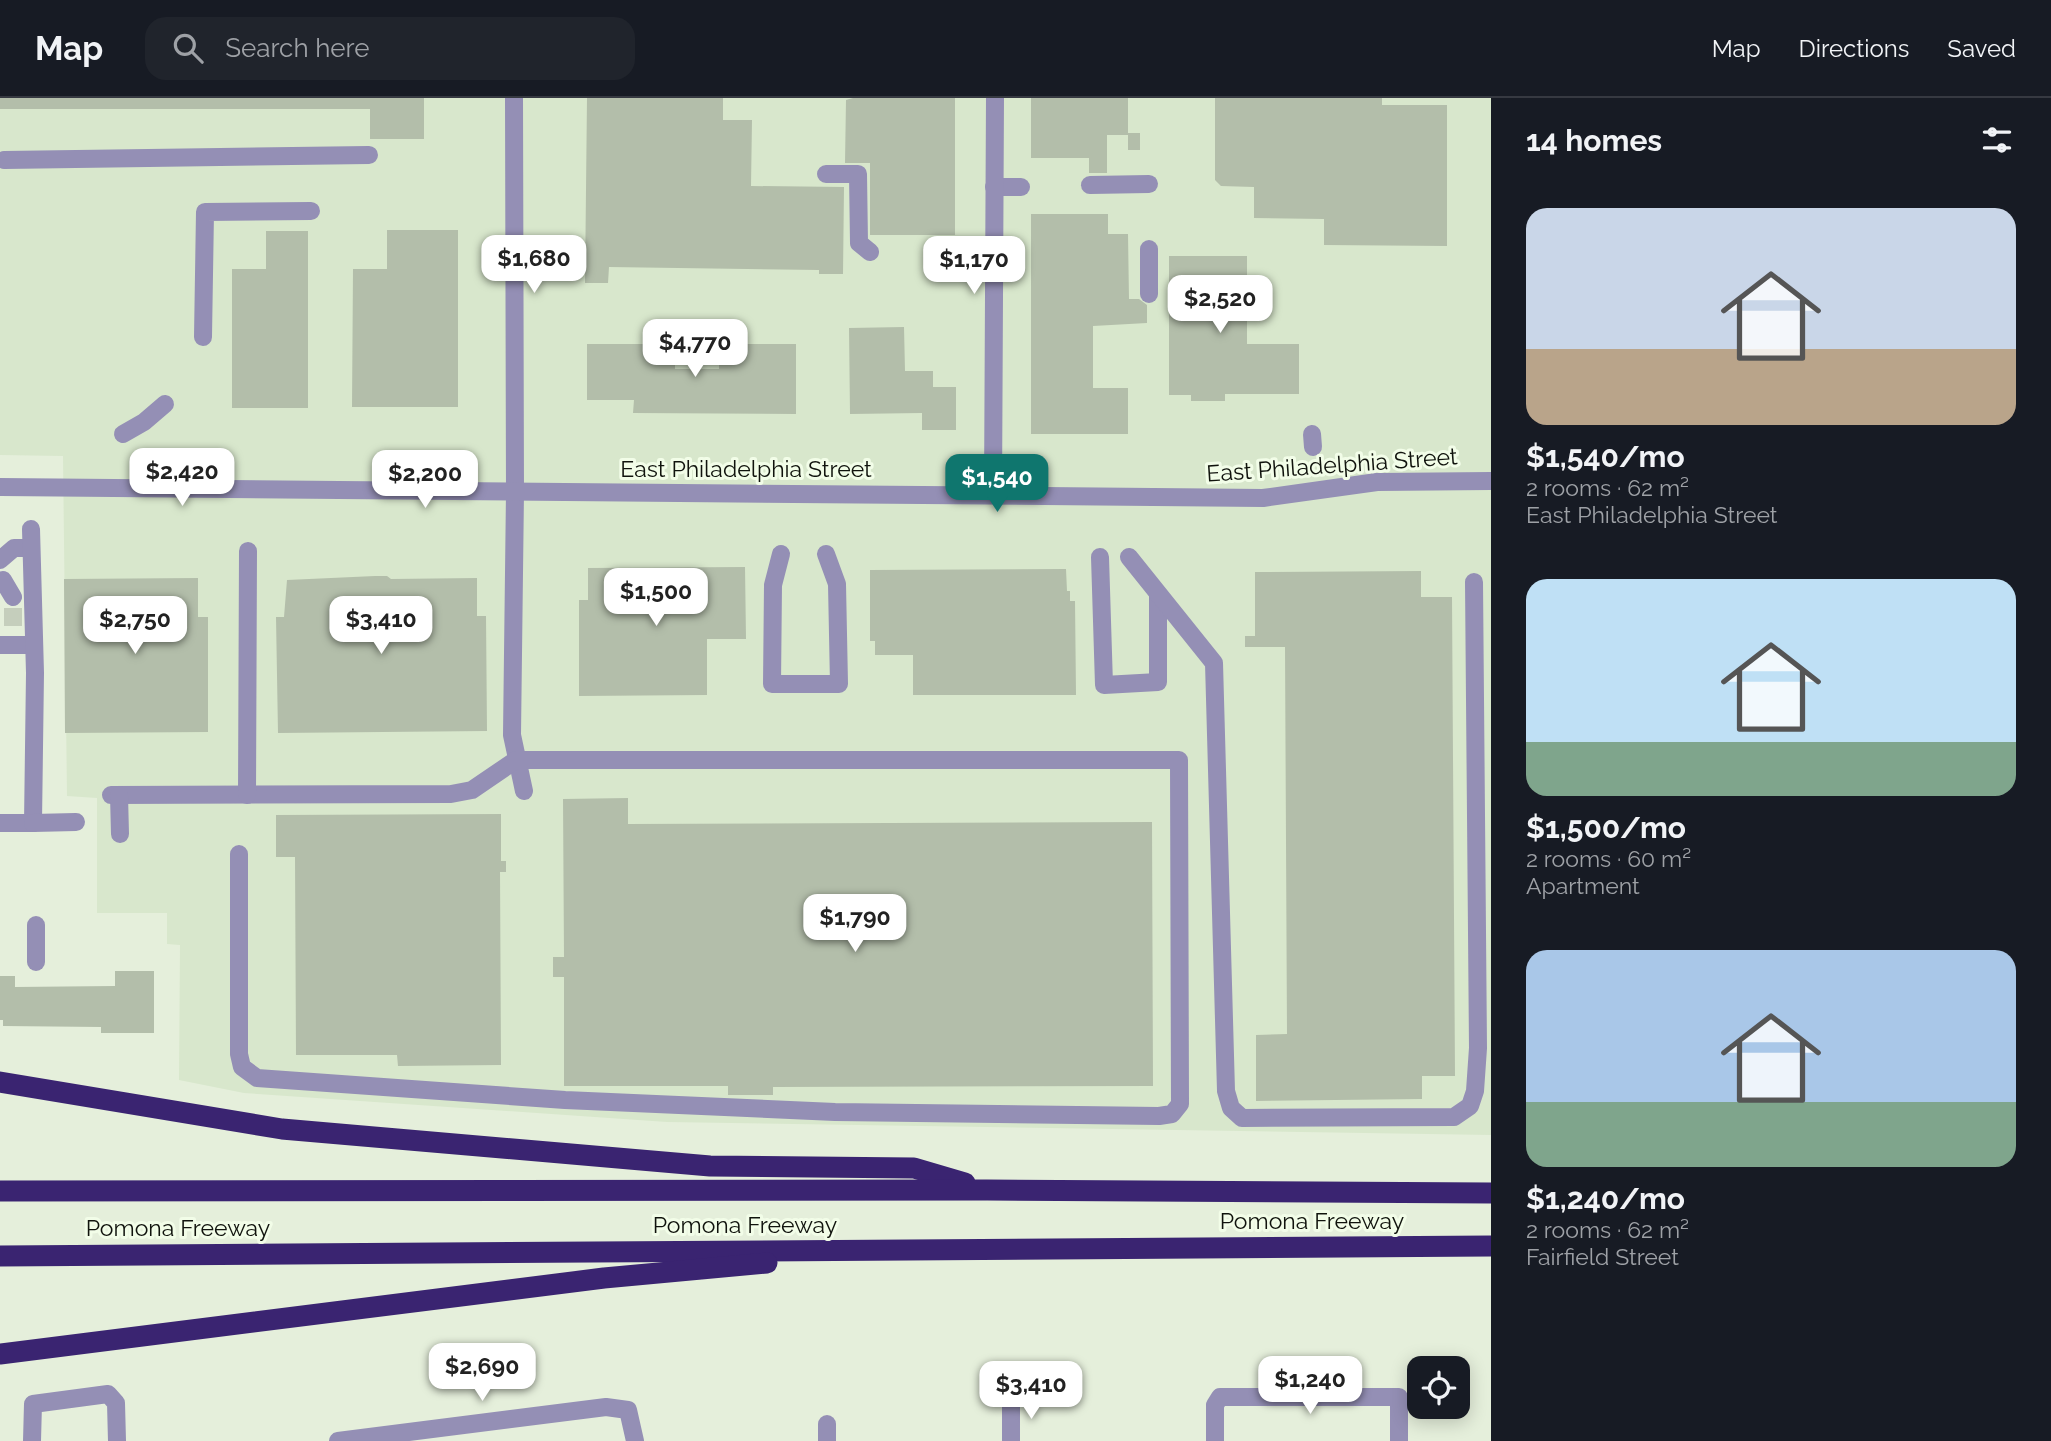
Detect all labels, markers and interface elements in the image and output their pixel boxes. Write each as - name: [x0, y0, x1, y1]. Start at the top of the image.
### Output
- search box: [145, 17, 635, 80]
- text: Map: [35, 29, 103, 68]
- icon: search: [169, 29, 207, 67]
- text: Search here: [225, 33, 370, 63]
- text: Map: [1712, 34, 1761, 63]
- text: Directions: [1799, 34, 1909, 63]
- text: Saved: [1947, 34, 2016, 63]
- icon: filters: [1978, 121, 2016, 159]
- text: 14 homes: [1526, 123, 1662, 158]
- pin: $1,680: [477, 236, 591, 295]
- pin: $1,170: [917, 236, 1031, 296]
- text: $1,680: [497, 244, 571, 271]
- text: $1,170: [939, 245, 1009, 272]
- icon: home: [1708, 253, 1834, 379]
- pin: $2,520: [1163, 275, 1277, 335]
- text: $2,520: [1184, 284, 1256, 311]
- pin: $4,770: [638, 320, 752, 379]
- text: $4,770: [659, 328, 731, 355]
- text: $1,540/mo: [1526, 439, 1685, 474]
- street label: East Philadelphia Street: [1206, 442, 1459, 487]
- pin: $2,420: [125, 448, 239, 508]
- pin: $2,200: [368, 450, 482, 510]
- pin: $1,540: [940, 454, 1054, 514]
- street label: East Philadelphia Street: [620, 455, 872, 482]
- text: $2,420: [145, 457, 219, 484]
- text: $2,200: [388, 459, 462, 486]
- text: $1,540: [961, 463, 1033, 490]
- text: 2 rooms · 62 m²: [1526, 474, 1689, 501]
- text: East Philadelphia Street: [1526, 501, 1778, 528]
- pin: $1,500: [599, 568, 713, 628]
- text: $1,500: [620, 577, 692, 604]
- pin: $2,750: [78, 596, 192, 656]
- pin: $3,410: [324, 596, 438, 656]
- text: $2,750: [99, 605, 171, 632]
- text: $3,410: [345, 605, 417, 632]
- icon: home: [1708, 624, 1834, 750]
- text: $1,500/mo: [1526, 810, 1686, 845]
- text: 2 rooms · 60 m²: [1526, 845, 1691, 872]
- text: Apartment: [1526, 872, 1640, 899]
- pin: $1,790: [798, 894, 912, 954]
- text: $1,790: [819, 903, 891, 930]
- icon: home: [1708, 995, 1834, 1121]
- text: $1,240/mo: [1526, 1181, 1685, 1216]
- street label: Pomona Freeway: [1220, 1207, 1404, 1234]
- street label: Pomona Freeway: [653, 1211, 837, 1238]
- street label: Pomona Freeway: [86, 1214, 270, 1241]
- text: 2 rooms · 62 m²: [1526, 1216, 1689, 1243]
- text: Fairfield Street: [1526, 1243, 1679, 1270]
- pin: $2,690: [425, 1344, 539, 1403]
- text: $2,690: [445, 1352, 519, 1379]
- pin: $1,240: [1253, 1356, 1367, 1416]
- map controls: [1407, 1356, 1470, 1419]
- button: locate: [1407, 1356, 1470, 1419]
- pin: $3,410: [974, 1362, 1088, 1421]
- text: $1,240: [1274, 1365, 1346, 1392]
- text: $3,410: [995, 1370, 1067, 1397]

